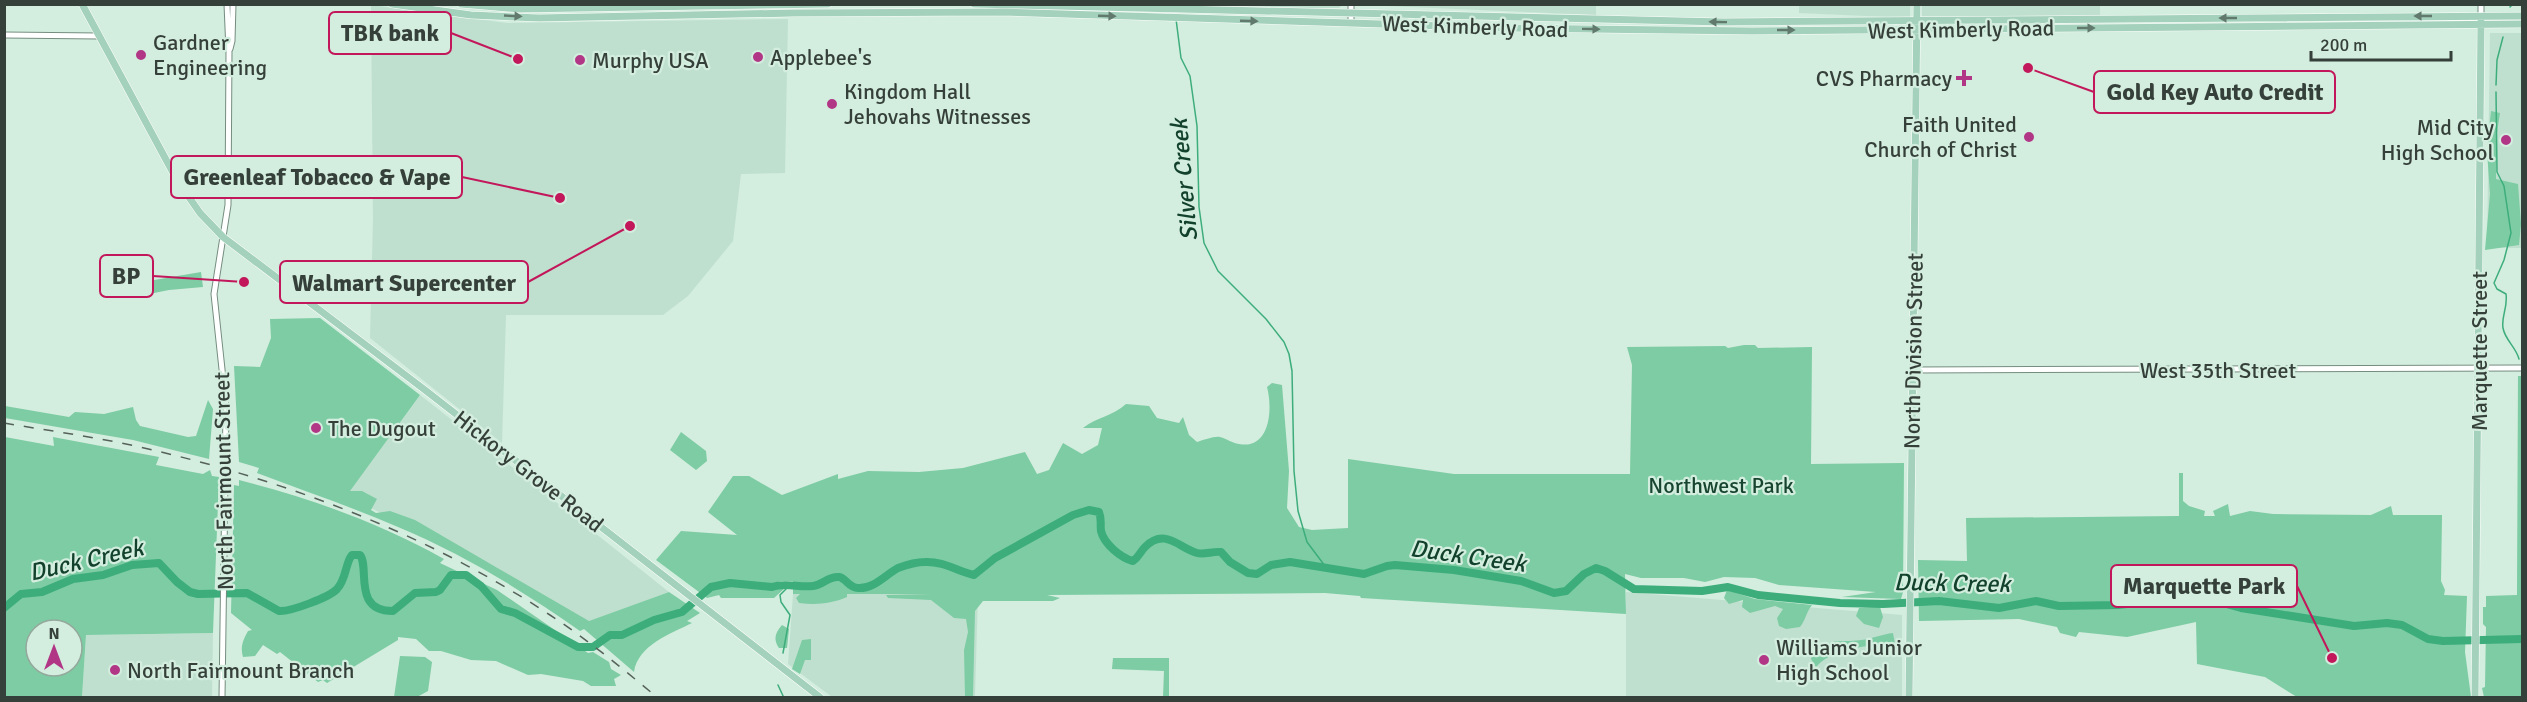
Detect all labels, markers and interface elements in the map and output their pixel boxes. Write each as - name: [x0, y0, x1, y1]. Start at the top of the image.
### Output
- street label: West Kimberly Road: [1381, 10, 1569, 43]
- one-way arrow: [1097, 11, 1116, 20]
- one-way arrow: [2413, 11, 2432, 21]
- callout: TBK bank: [329, 12, 451, 54]
- one-way arrow: [504, 12, 523, 21]
- one-way arrow: [2218, 13, 2237, 23]
- street label: West Kimberly Road: [1867, 14, 2055, 45]
- one-way arrow: [1240, 16, 1259, 26]
- one-way arrow: [1708, 17, 1727, 27]
- text: TBK bank: [341, 18, 439, 48]
- one-way arrow: [2077, 23, 2096, 33]
- one-way arrow: [1582, 24, 1601, 34]
- scale bar: [2311, 24, 2450, 62]
- one-way arrow: [1777, 26, 1796, 35]
- place label: Gardner Engineering: [153, 29, 267, 81]
- text: 200 m: [2320, 34, 2367, 56]
- place label: Applebee's: [770, 44, 872, 71]
- place label: Murphy USA: [592, 47, 709, 74]
- marker: Gardner Engineering: [134, 48, 148, 62]
- marker: Applebee's: [751, 50, 765, 64]
- marker: Murphy USA: [573, 53, 587, 67]
- place label: CVS Pharmacy: [1816, 65, 1953, 92]
- marker: CVS Pharmacy: [1957, 71, 1971, 85]
- callout: Gold Key Auto Credit: [2094, 71, 2335, 113]
- text: Gold Key Auto Credit: [2107, 77, 2323, 107]
- place label: Kingdom Hall Jehovahs Witnesses: [844, 78, 1031, 130]
- marker: Kingdom Hall Jehovahs Witnesses: [825, 97, 839, 111]
- place label: Faith United Church of Christ: [1864, 111, 2017, 163]
- place label: Mid City High School: [2381, 114, 2495, 166]
- water label: Silver Creek: [1164, 116, 1204, 242]
- marker: Faith United Church of Christ: [2022, 130, 2036, 144]
- marker: Mid City High School: [2499, 133, 2513, 147]
- callout: Greenleaf Tobacco & Vape: [171, 156, 462, 198]
- text: Greenleaf Tobacco & Vape: [183, 162, 451, 192]
- street label: North Division Street: [1898, 252, 1929, 449]
- callout: BP: [100, 255, 153, 297]
- text: BP: [112, 261, 140, 291]
- callout: Walmart Supercenter: [280, 261, 528, 303]
- text: Walmart Supercenter: [292, 268, 517, 298]
- street label: Marquette Street: [2466, 271, 2493, 431]
- street label: West 35th Street: [2140, 357, 2297, 384]
- street label: North Fairmount Street: [208, 371, 239, 590]
- street label: Hickory Grove Road: [448, 405, 609, 538]
- place label: The Dugout: [328, 415, 436, 442]
- marker: The Dugout: [309, 421, 323, 435]
- park label: Northwest Park: [1648, 472, 1794, 499]
- water label: Duck Creek: [26, 532, 148, 588]
- water label: Duck Creek: [1408, 533, 1530, 579]
- callout: Marquette Park: [2111, 565, 2297, 607]
- water label: Duck Creek: [1894, 567, 2012, 599]
- text: Marquette Park: [2123, 571, 2286, 601]
- north arrow: [24, 618, 84, 678]
- text: N: [48, 624, 60, 644]
- place label: Williams Junior High School: [1776, 634, 1922, 686]
- marker: Williams Junior High School: [1757, 653, 1771, 667]
- place label: North Fairmount Branch: [127, 657, 354, 684]
- marker: North Fairmount Branch: [108, 663, 122, 677]

